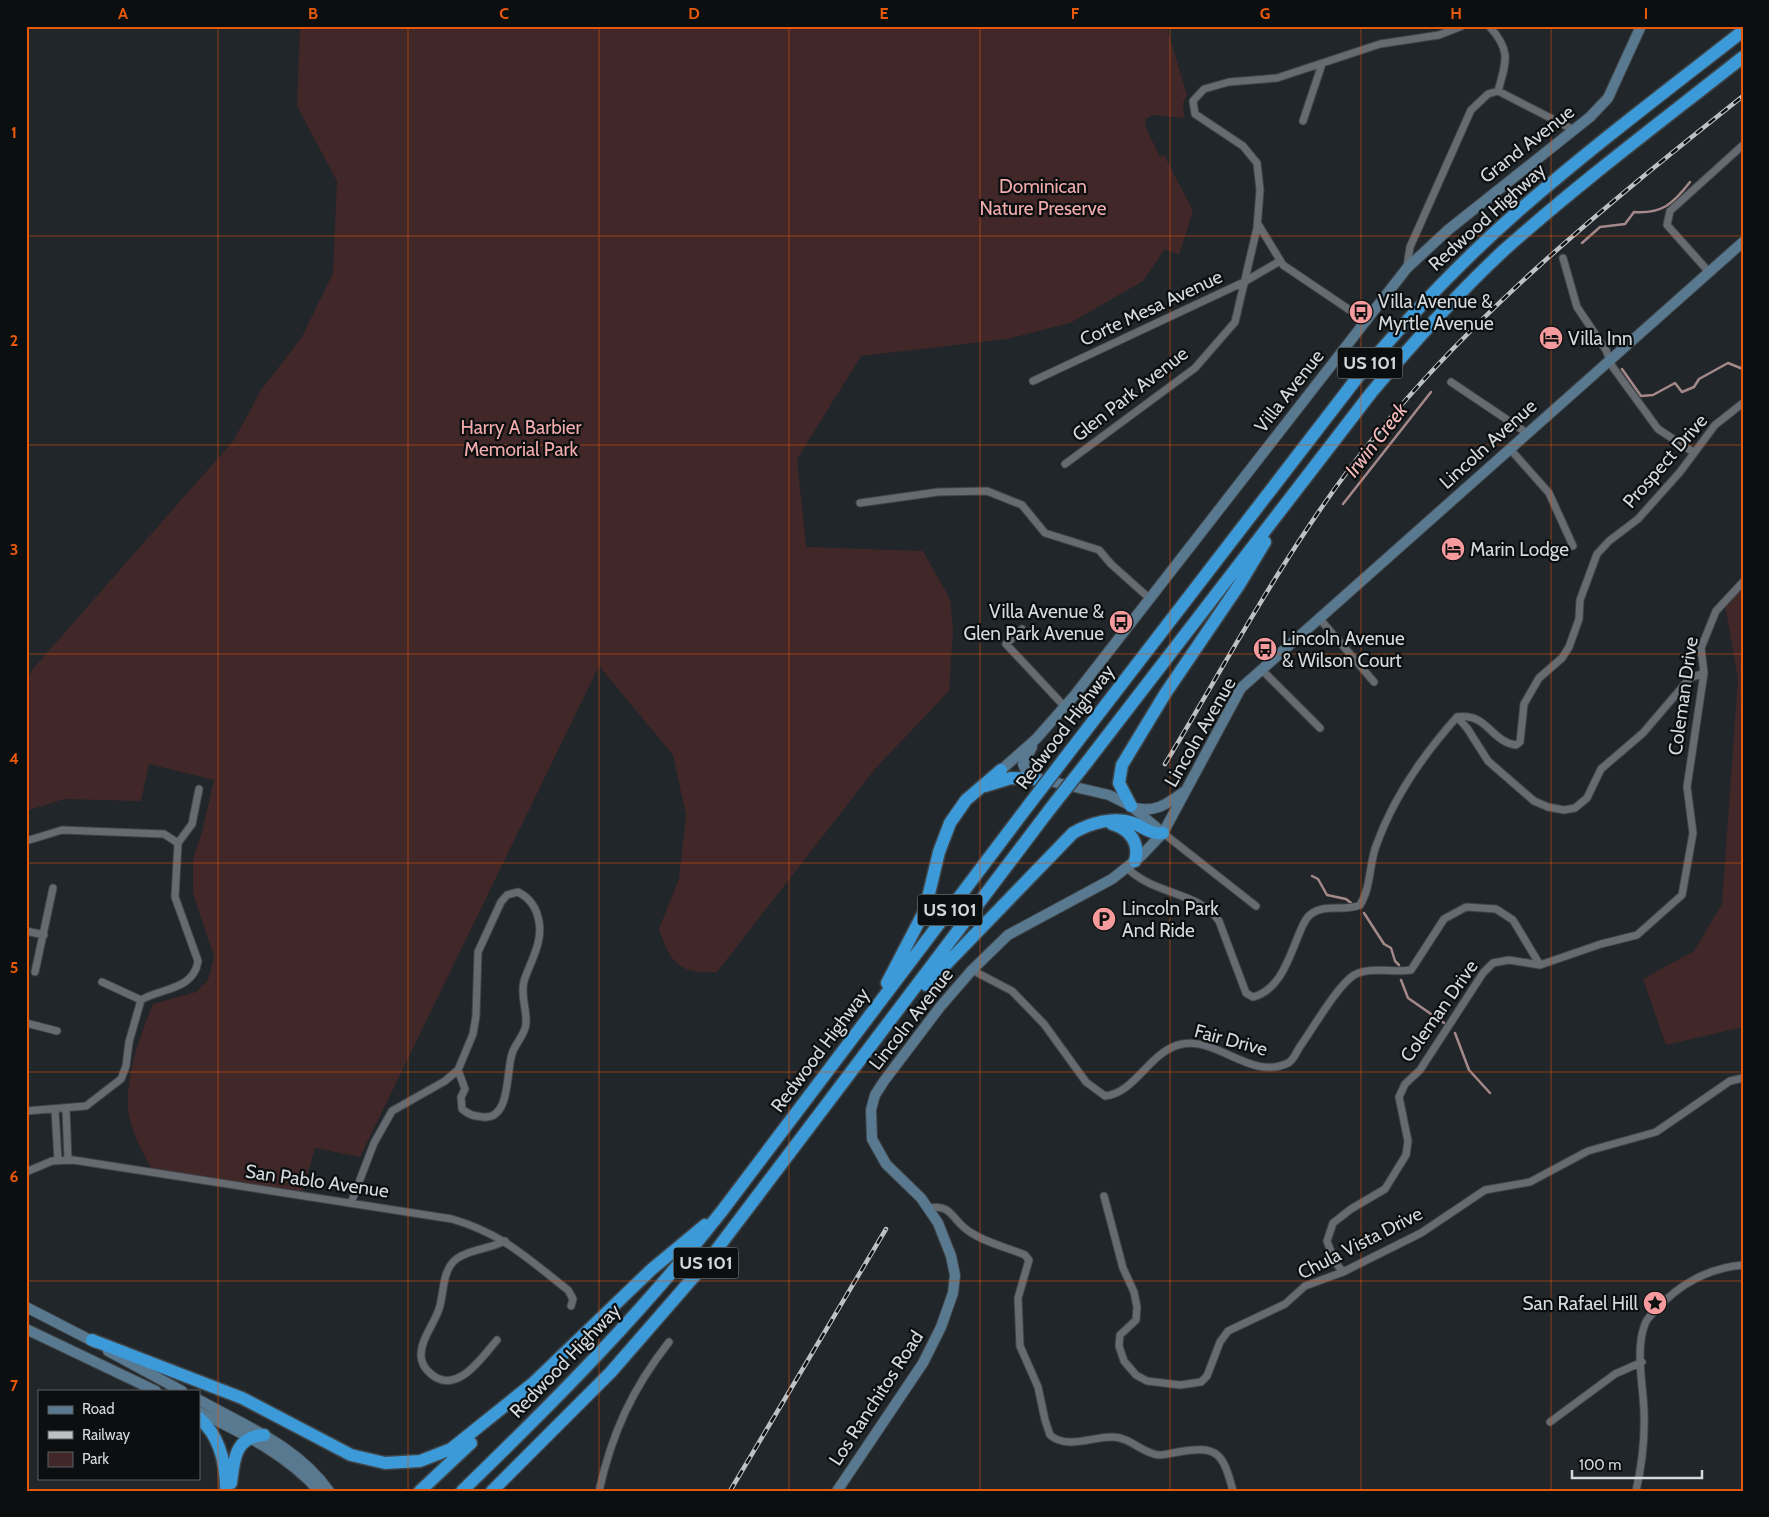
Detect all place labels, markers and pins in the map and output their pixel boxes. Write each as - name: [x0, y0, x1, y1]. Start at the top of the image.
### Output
- place label: Villa Avenue & Myrtle Avenue: [1378, 290, 1494, 335]
- bus stop icon: Villa Avenue & Myrtle Avenue: [1348, 299, 1374, 325]
- hotel icon: Villa Inn: [1538, 325, 1564, 351]
- place label: Villa Inn: [1568, 327, 1633, 350]
- hotel icon: Marin Lodge: [1440, 536, 1466, 562]
- place label: Marin Lodge: [1470, 538, 1569, 561]
- place label: Villa Avenue & Glen Park Avenue: [964, 600, 1104, 645]
- bus stop icon: Villa Avenue & Glen Park Avenue: [1108, 609, 1134, 635]
- place label: Lincoln Avenue & Wilson Court: [1282, 627, 1405, 672]
- bus stop icon: Lincoln Avenue & Wilson Court: [1252, 636, 1278, 662]
- place label: Lincoln Park And Ride: [1122, 897, 1219, 942]
- parking icon: Lincoln Park And Ride: [1091, 906, 1117, 932]
- place icon: San Rafael Hill: [1642, 1290, 1668, 1316]
- place label: San Rafael Hill: [1522, 1292, 1639, 1315]

